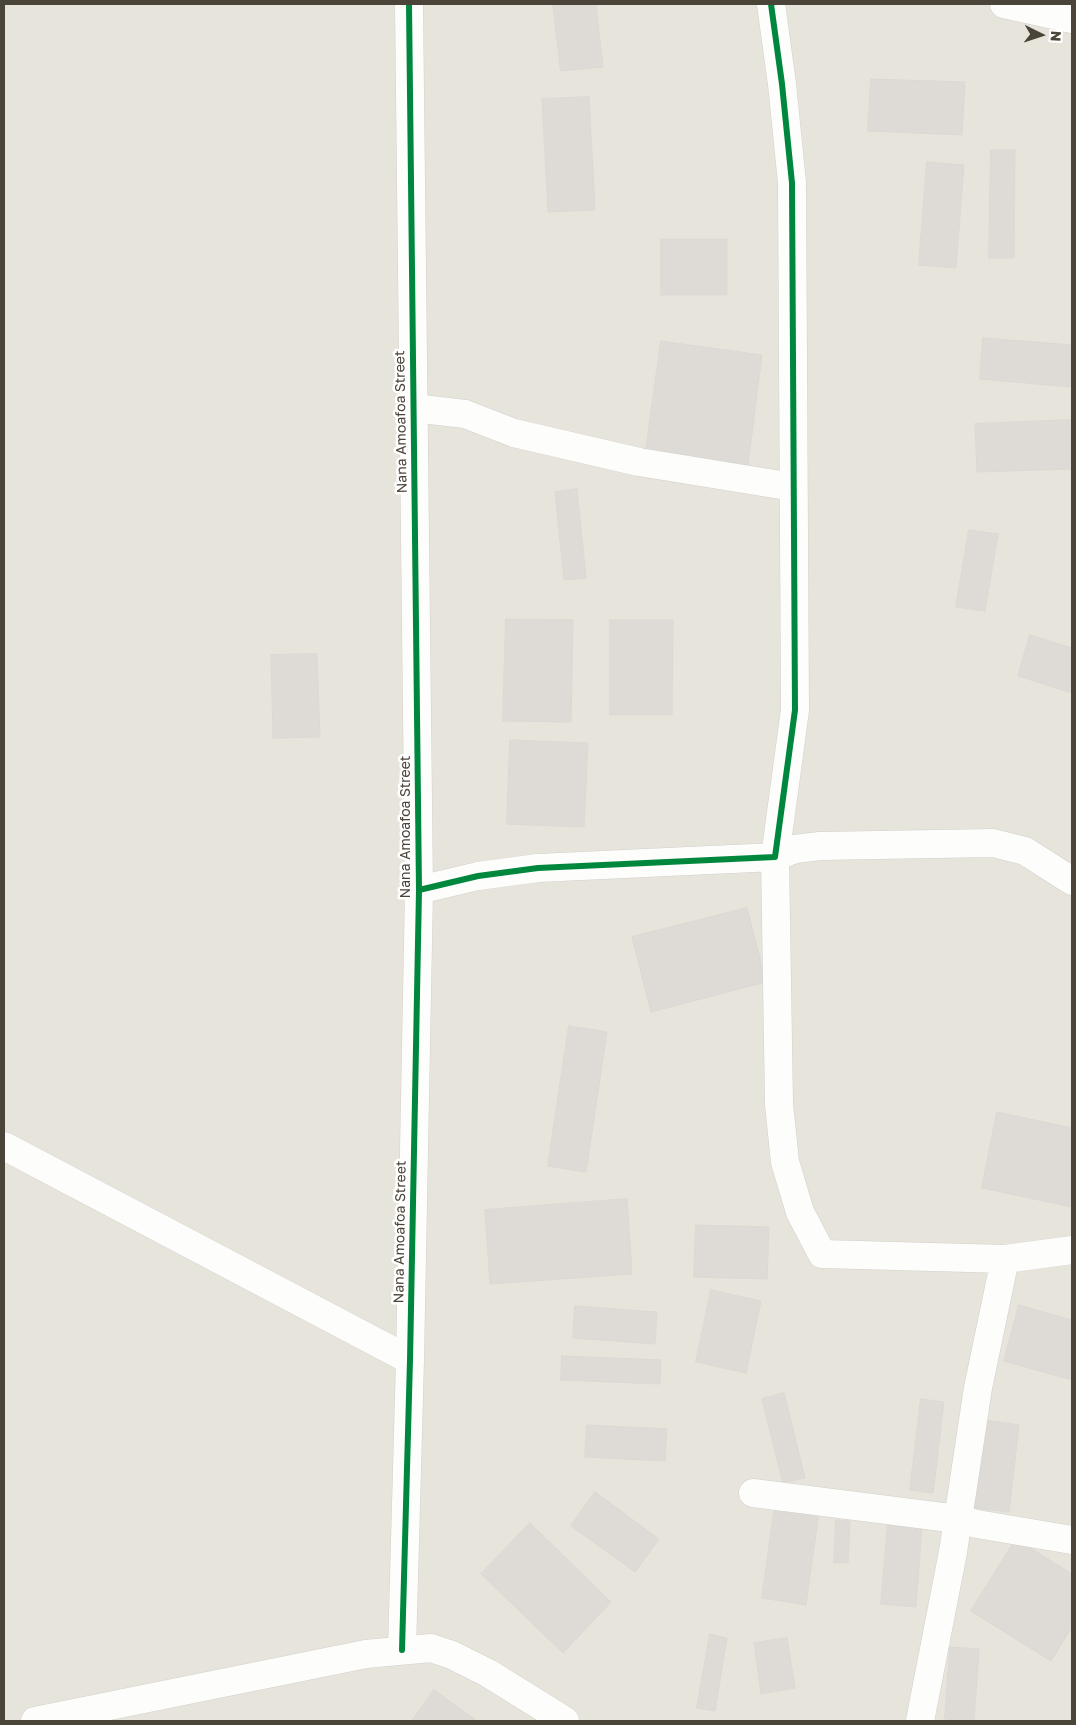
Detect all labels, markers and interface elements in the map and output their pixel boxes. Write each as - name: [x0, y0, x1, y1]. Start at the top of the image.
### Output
- north arrow: [1016, 10, 1066, 60]
- text: N: [1048, 30, 1065, 42]
- street label: Nana Amoafoa Street: [391, 350, 411, 494]
- street label: Nana Amoafoa Street: [398, 756, 414, 898]
- street label: Nana Amoafoa Street: [390, 1160, 410, 1304]

